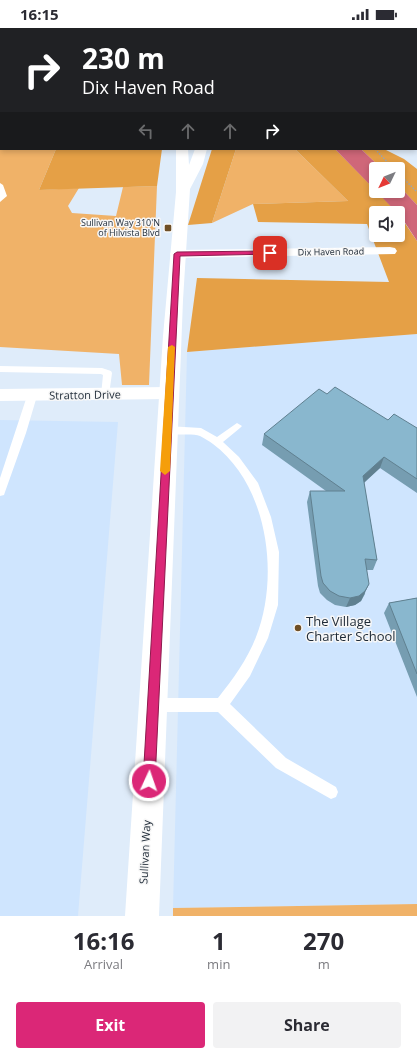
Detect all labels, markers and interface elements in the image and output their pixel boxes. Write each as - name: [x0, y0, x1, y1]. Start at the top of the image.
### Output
- text: 16:15: [20, 4, 59, 24]
- text: 230 m: [82, 39, 165, 77]
- icon: right: [16, 44, 68, 96]
- text: Dix Haven Road: [82, 75, 215, 99]
- icon: left: [135, 120, 157, 142]
- icon: ahead: [177, 120, 199, 142]
- icon: ahead: [219, 120, 241, 142]
- icon: right: [261, 120, 283, 142]
- north arrow: [369, 162, 405, 198]
- map controls: [369, 162, 405, 242]
- button: sound: [369, 206, 405, 242]
- place label: Sullivan Way 310'N of Hilvista Blvd: [81, 216, 160, 239]
- marker: Sullivan Way 310'N of Hilvista Blvd: [163, 223, 173, 233]
- pin: [253, 236, 287, 270]
- icon: arrive: [259, 242, 281, 264]
- street label: Dix Haven Road: [298, 244, 364, 259]
- street label: Stratton Drive: [49, 386, 121, 403]
- place label: The Village Charter School: [306, 612, 396, 645]
- marker: The Village Charter School: [293, 623, 303, 633]
- position arrow: [128, 760, 170, 802]
- street label: Sullivan Way: [135, 819, 154, 884]
- text: 16:16: [73, 924, 134, 957]
- text: 1: [212, 924, 226, 957]
- text: 270: [303, 924, 344, 957]
- text: Arrival: [84, 955, 123, 973]
- text: min: [207, 955, 230, 973]
- text: m: [318, 955, 330, 973]
- button: Exit: [16, 1002, 205, 1048]
- button: Share: [213, 1002, 401, 1048]

